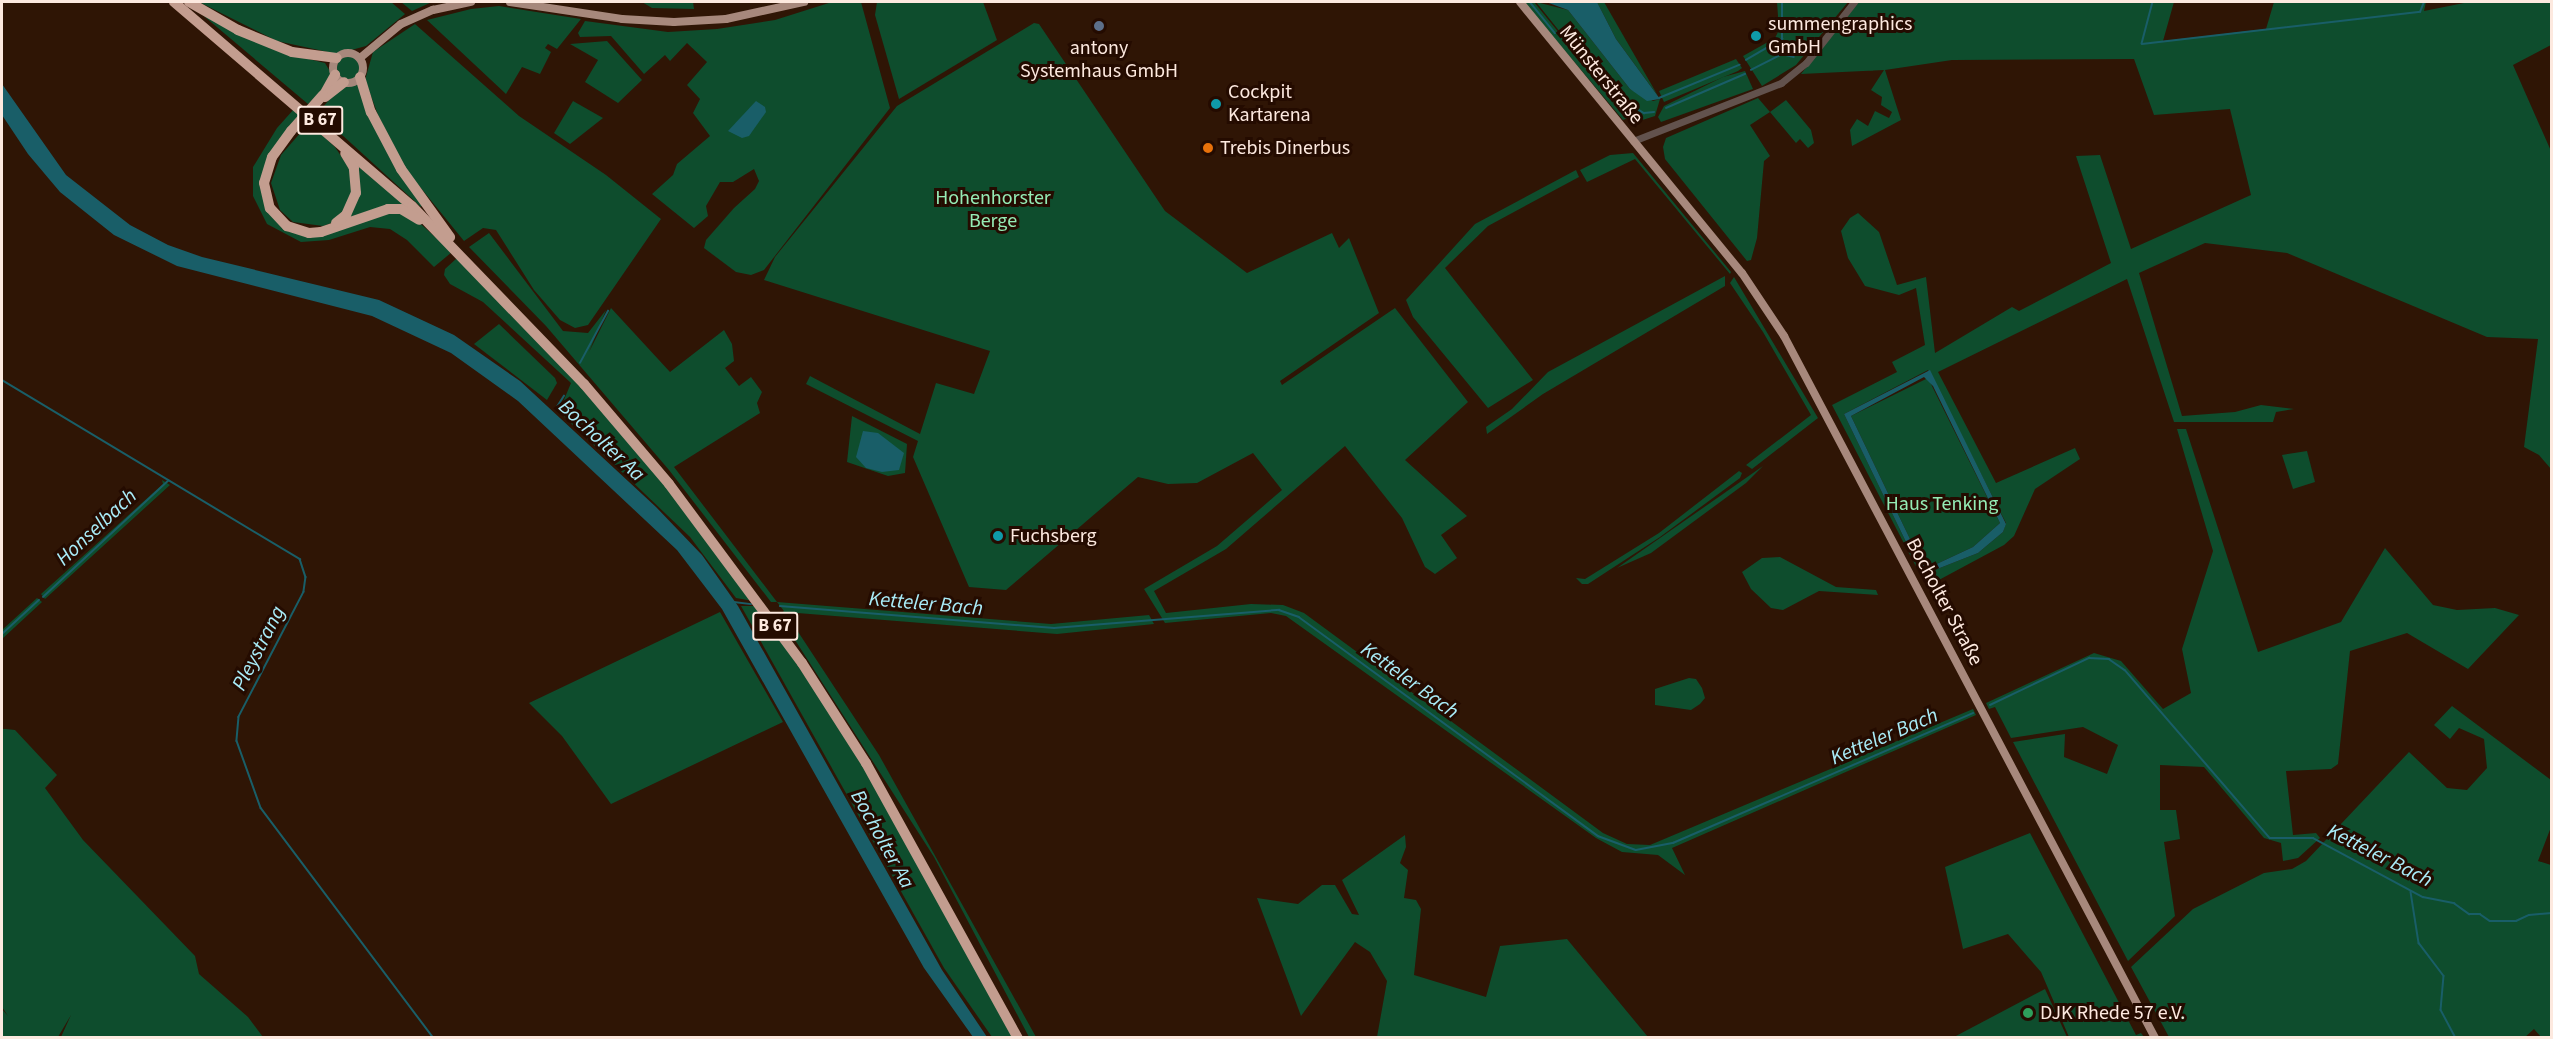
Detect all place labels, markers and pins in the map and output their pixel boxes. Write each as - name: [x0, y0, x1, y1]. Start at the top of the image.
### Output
- place label: summengraphics GmbH: [1768, 13, 1912, 60]
- marker: antony Systemhaus GmbH: [1092, 19, 1106, 33]
- marker: summengraphics GmbH: [1749, 29, 1763, 43]
- place label: antony Systemhaus GmbH: [1020, 36, 1178, 83]
- place label: Cockpit Kartarena: [1228, 80, 1311, 127]
- marker: Cockpit Kartarena: [1209, 97, 1223, 111]
- place label: Trebis Dinerbus: [1220, 136, 1350, 160]
- marker: Trebis Dinerbus: [1201, 141, 1215, 155]
- place label: Fuchsberg: [1010, 524, 1097, 548]
- marker: Fuchsberg: [991, 529, 1005, 543]
- place label: DJK Rhede 57 e.V.: [2040, 1001, 2185, 1025]
- marker: DJK Rhede 57 e.V.: [2021, 1006, 2035, 1020]

